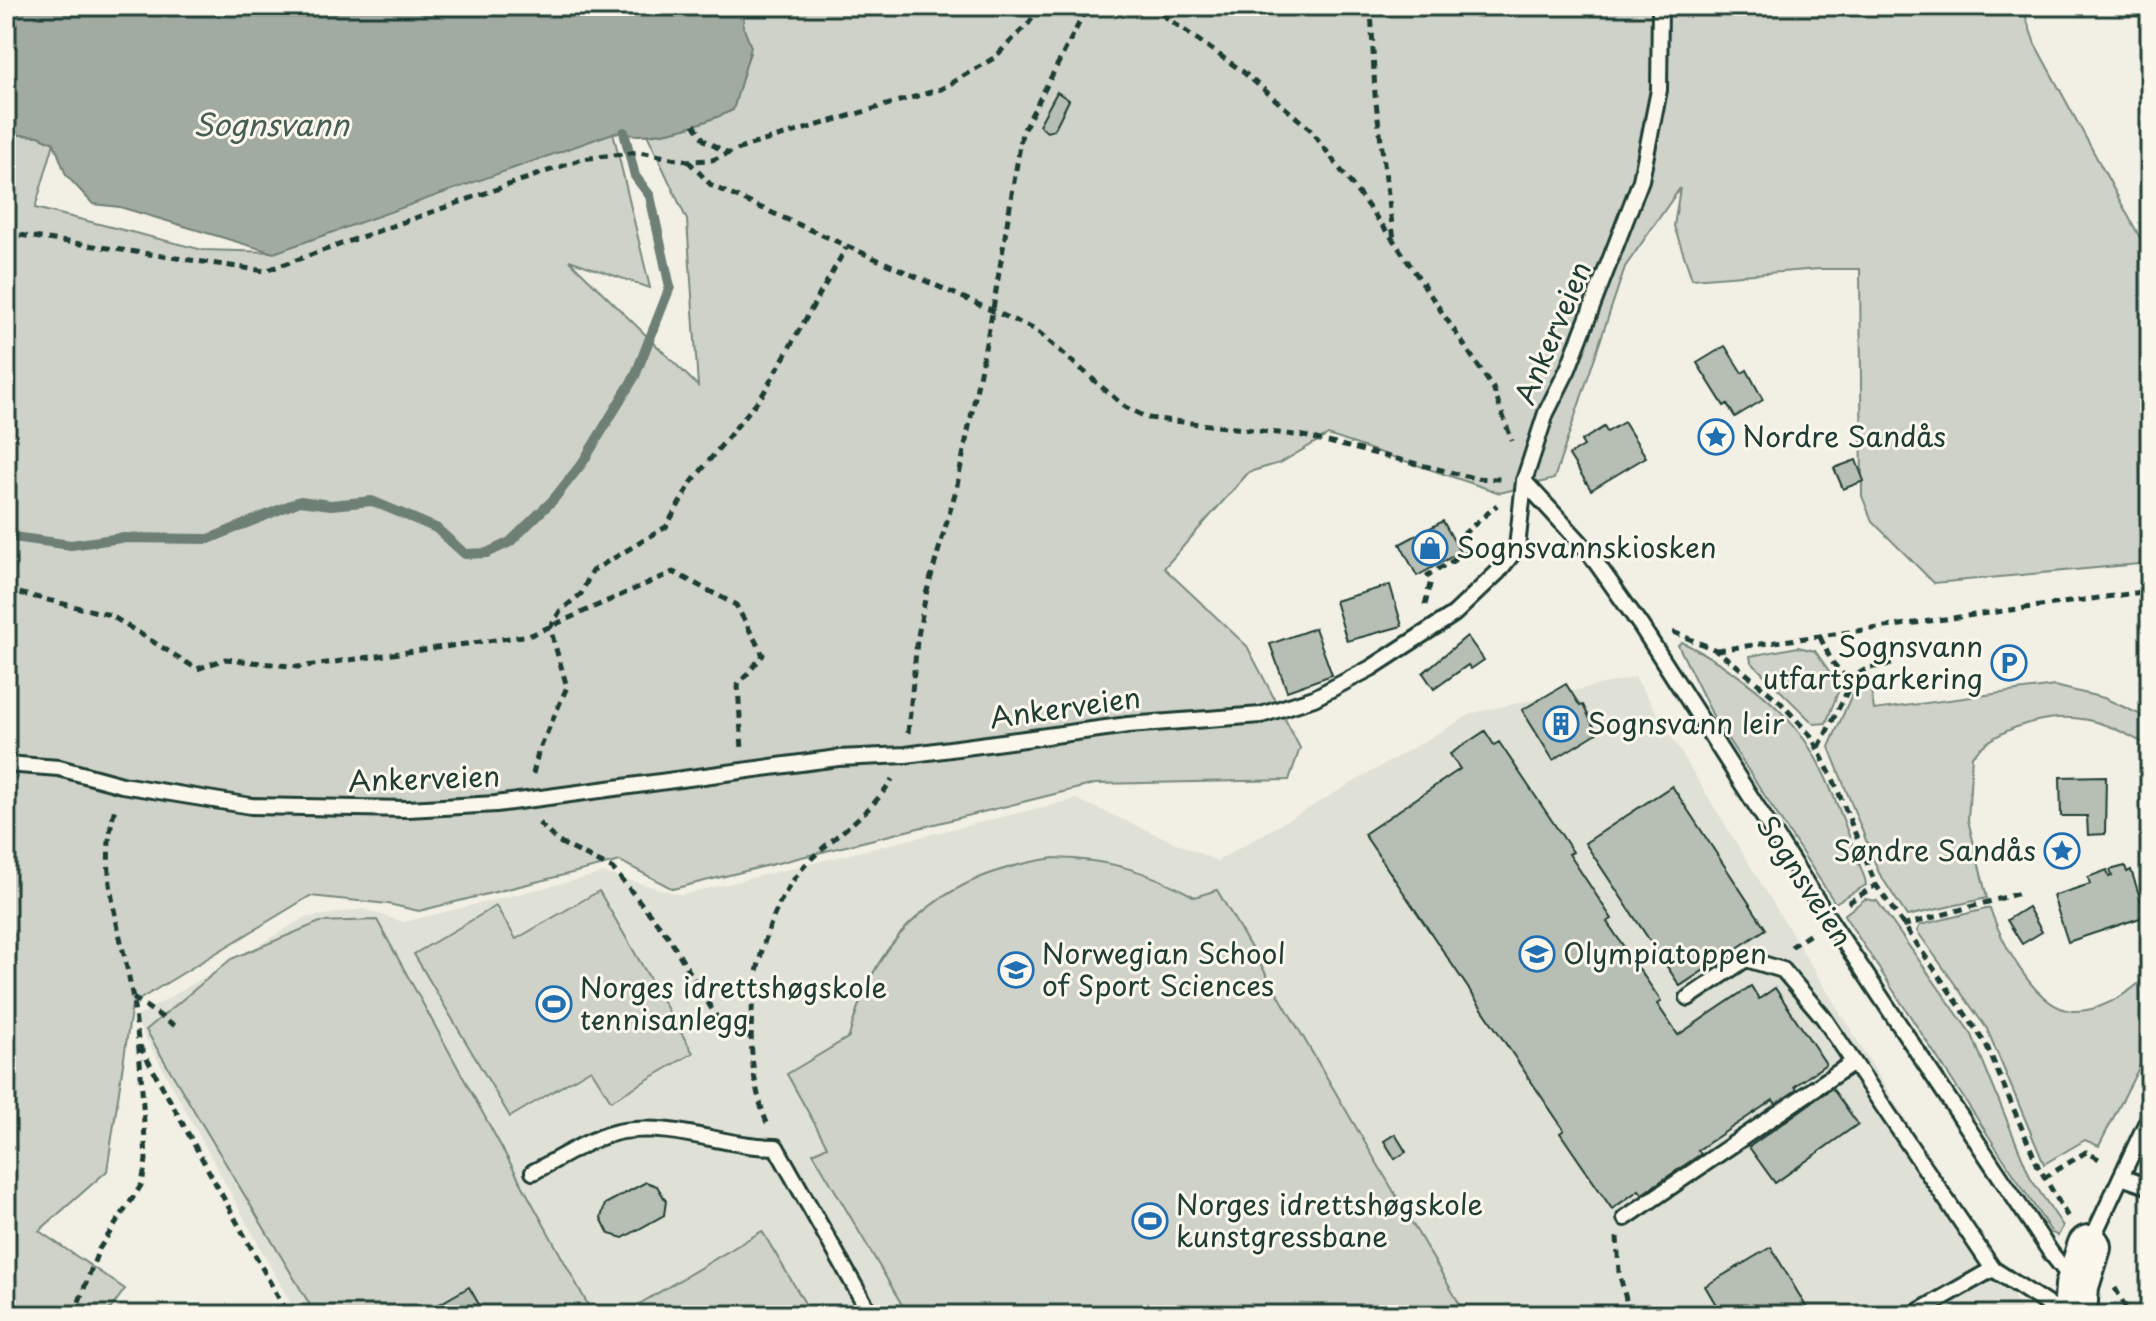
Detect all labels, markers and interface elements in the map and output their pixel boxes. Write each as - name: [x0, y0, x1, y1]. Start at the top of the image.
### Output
- water label: Sognsvann: [193, 101, 351, 146]
- street label: Ankerveien: [1502, 254, 1601, 411]
- place label: Nordre Sandås: [1742, 414, 1946, 457]
- place icon: Nordre Sandås: [1697, 418, 1735, 456]
- place label: Sognsvannskiosken: [1456, 525, 1717, 568]
- shop icon: Sognsvannskiosken: [1411, 529, 1449, 567]
- place label: Sognsvann utfartsparkering: [1763, 624, 1983, 699]
- parking icon: Sognsvann utfartsparkering: [1990, 644, 2028, 682]
- street label: Ankerveien: [987, 675, 1143, 738]
- place label: Sognsvann leir: [1587, 701, 1784, 744]
- building icon: Sognsvann leir: [1542, 705, 1580, 743]
- street label: Ankerveien: [347, 753, 501, 802]
- street label: Sognsveien: [1747, 806, 1864, 955]
- place label: Søndre Sandås: [1833, 828, 2036, 871]
- place icon: Søndre Sandås: [2043, 832, 2081, 870]
- place label: Norwegian School of Sport Sciences: [1042, 931, 1286, 1006]
- place label: Olympiatoppen: [1563, 931, 1767, 974]
- school or university icon: Olympiatoppen: [1518, 935, 1556, 973]
- school or university icon: Norwegian School of Sport Sciences: [997, 951, 1035, 989]
- place label: Norges idrettshøgskole tennisanlegg: [580, 965, 887, 1040]
- sports icon: Norges idrettshøgskole tennisanlegg: [535, 985, 573, 1023]
- place label: Norges idrettshøgskole kunstgressbane: [1176, 1182, 1483, 1257]
- sports icon: Norges idrettshøgskole kunstgressbane: [1131, 1202, 1169, 1240]

